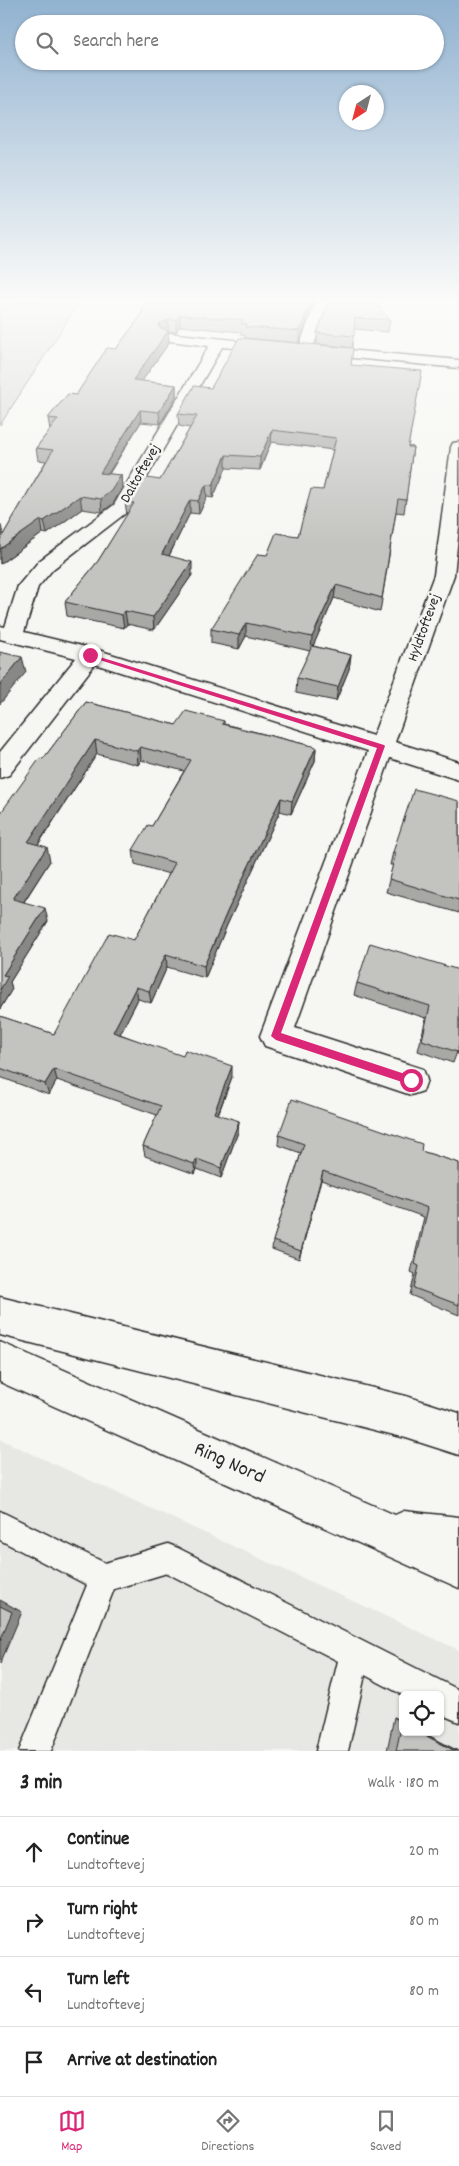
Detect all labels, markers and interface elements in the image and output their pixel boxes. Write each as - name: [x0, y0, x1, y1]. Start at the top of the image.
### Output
- search box: [15, 15, 444, 70]
- icon: search: [33, 29, 61, 57]
- text: Search here: [73, 29, 159, 56]
- north arrow: [339, 85, 384, 130]
- street label: Daltoftevej: [115, 440, 167, 508]
- street label: Hyldtoftevej: [403, 591, 447, 665]
- route end: [79, 644, 102, 667]
- route start: [400, 1069, 423, 1092]
- street label: Ring Nord: [189, 1435, 269, 1493]
- map controls: [399, 1691, 444, 1736]
- button: locate: [399, 1691, 444, 1736]
- text: 3 min: [20, 1769, 62, 1799]
- text: Walk · 180 m: [368, 1772, 439, 1795]
- text: Continue: [67, 1827, 129, 1854]
- icon: ahead: [20, 1838, 48, 1866]
- text: 20 m: [409, 1840, 439, 1863]
- text: Lundtoftevej: [67, 1854, 145, 1877]
- text: Turn right: [67, 1897, 138, 1924]
- icon: right: [20, 1908, 48, 1936]
- text: 80 m: [409, 1910, 439, 1933]
- text: Lundtoftevej: [67, 1924, 145, 1947]
- text: Turn left: [67, 1967, 130, 1994]
- icon: left: [20, 1978, 48, 2006]
- text: 80 m: [409, 1980, 439, 2003]
- text: Lundtoftevej: [67, 1994, 145, 2017]
- icon: arrive: [20, 2048, 48, 2076]
- text: Arrive at destination: [67, 2048, 217, 2075]
- tab: Map: [58, 2107, 86, 2157]
- tab: Directions: [201, 2107, 254, 2157]
- tab: Saved: [370, 2107, 401, 2157]

